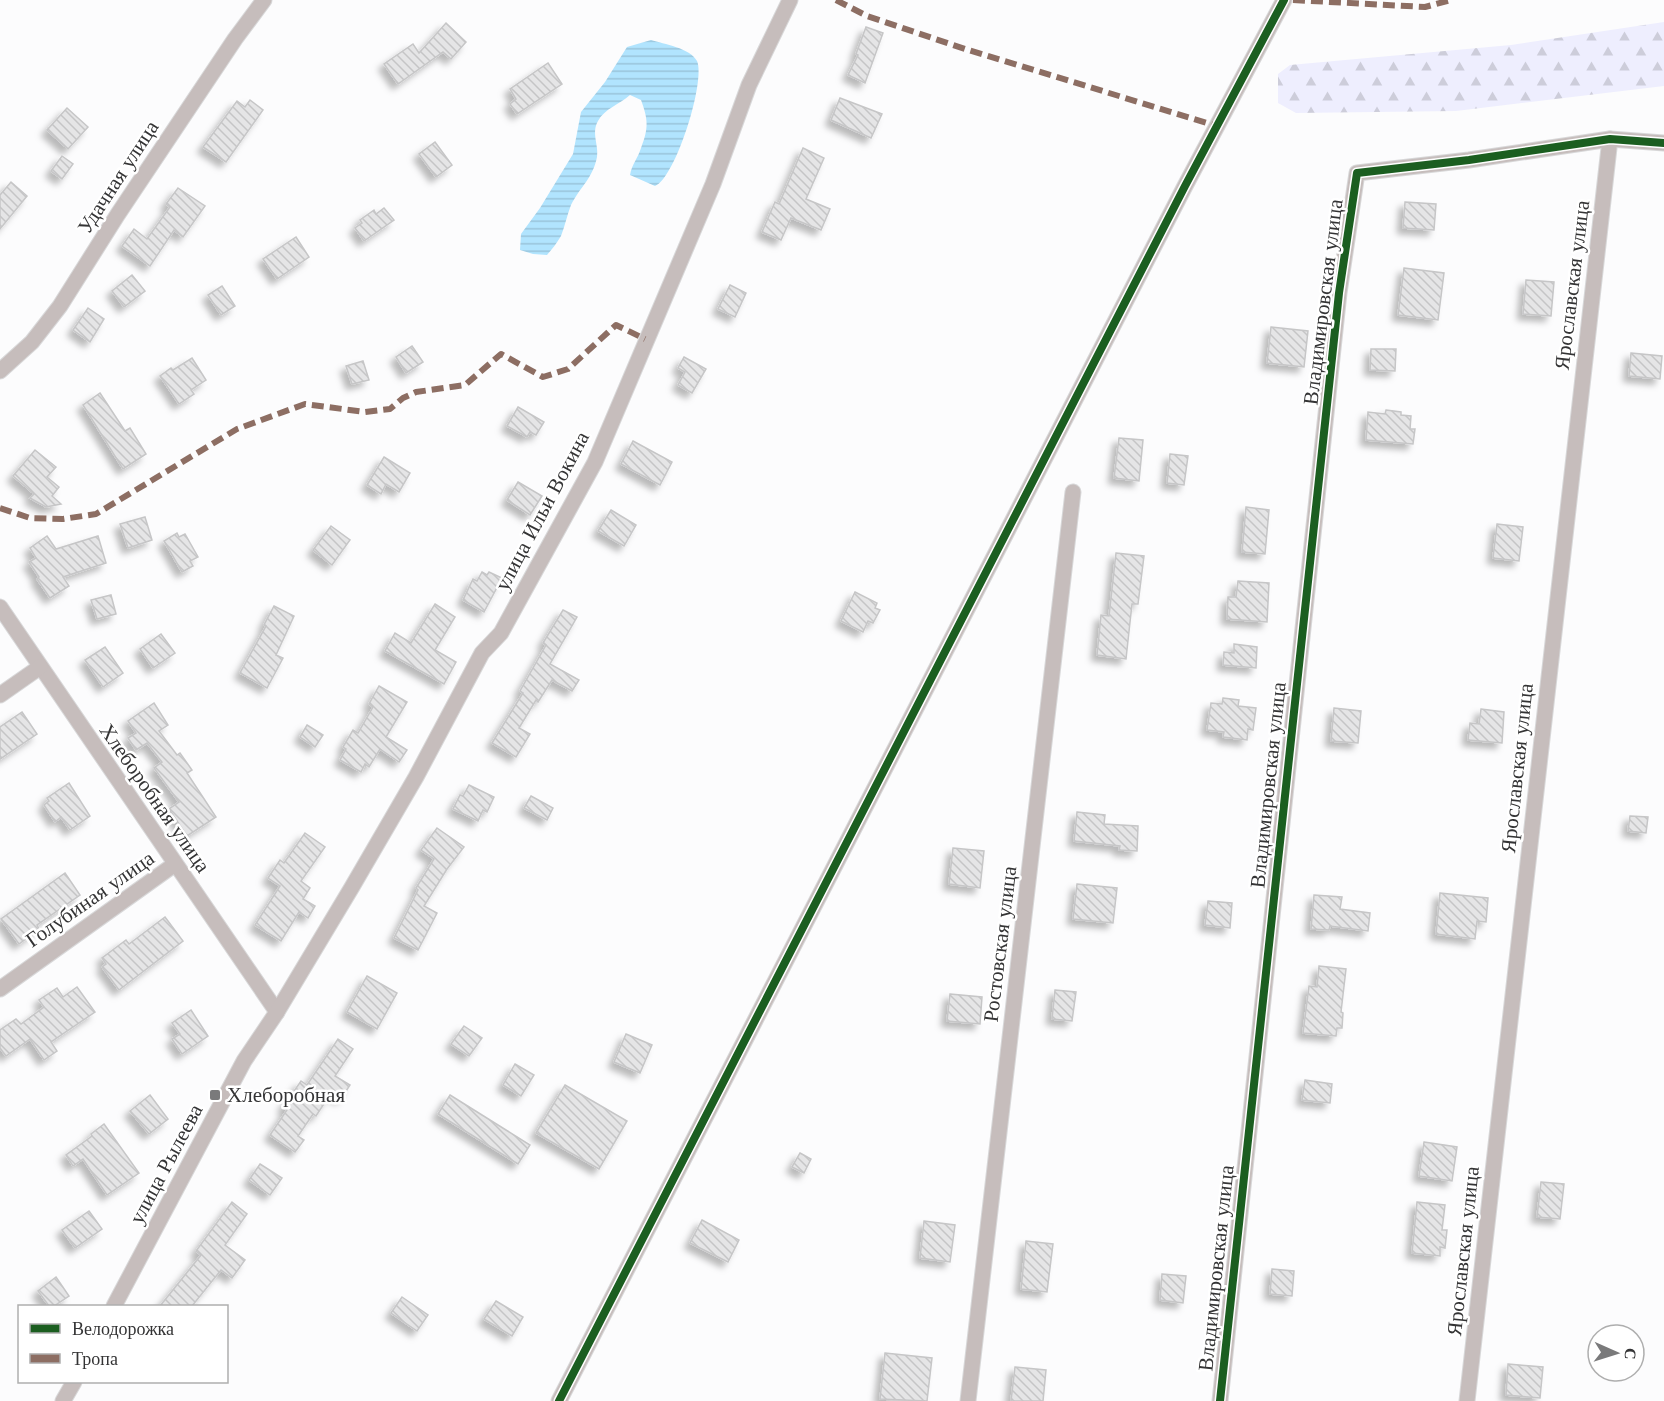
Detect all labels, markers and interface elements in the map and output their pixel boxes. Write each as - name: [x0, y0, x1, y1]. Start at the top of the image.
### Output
- street label: Удачная улица: [72, 115, 165, 238]
- street label: Владимировская улица: [1297, 197, 1349, 406]
- street label: Ярославская улица: [1549, 198, 1595, 371]
- street label: улица Ильи Вокина: [489, 426, 595, 595]
- street label: Владимировская улица: [1244, 680, 1292, 889]
- street label: Ярославская улица: [1495, 681, 1539, 854]
- street label: Хлеборобная улица: [94, 718, 216, 878]
- street label: Голубиная улица: [21, 845, 160, 953]
- street label: Ростовская улица: [978, 864, 1023, 1023]
- place label: Хлеборобная: [227, 1082, 345, 1108]
- marker: Хлеборобная: [208, 1088, 222, 1102]
- street label: улица Рылеева: [124, 1099, 209, 1228]
- street label: Владимировская улица: [1192, 1163, 1240, 1372]
- street label: Ярославская улица: [1441, 1164, 1485, 1337]
- legend: [18, 1305, 228, 1383]
- text: Велодорожка: [72, 1318, 174, 1340]
- north arrow: [1586, 1323, 1646, 1383]
- text: С: [1621, 1347, 1641, 1360]
- text: Тропа: [72, 1348, 118, 1370]

